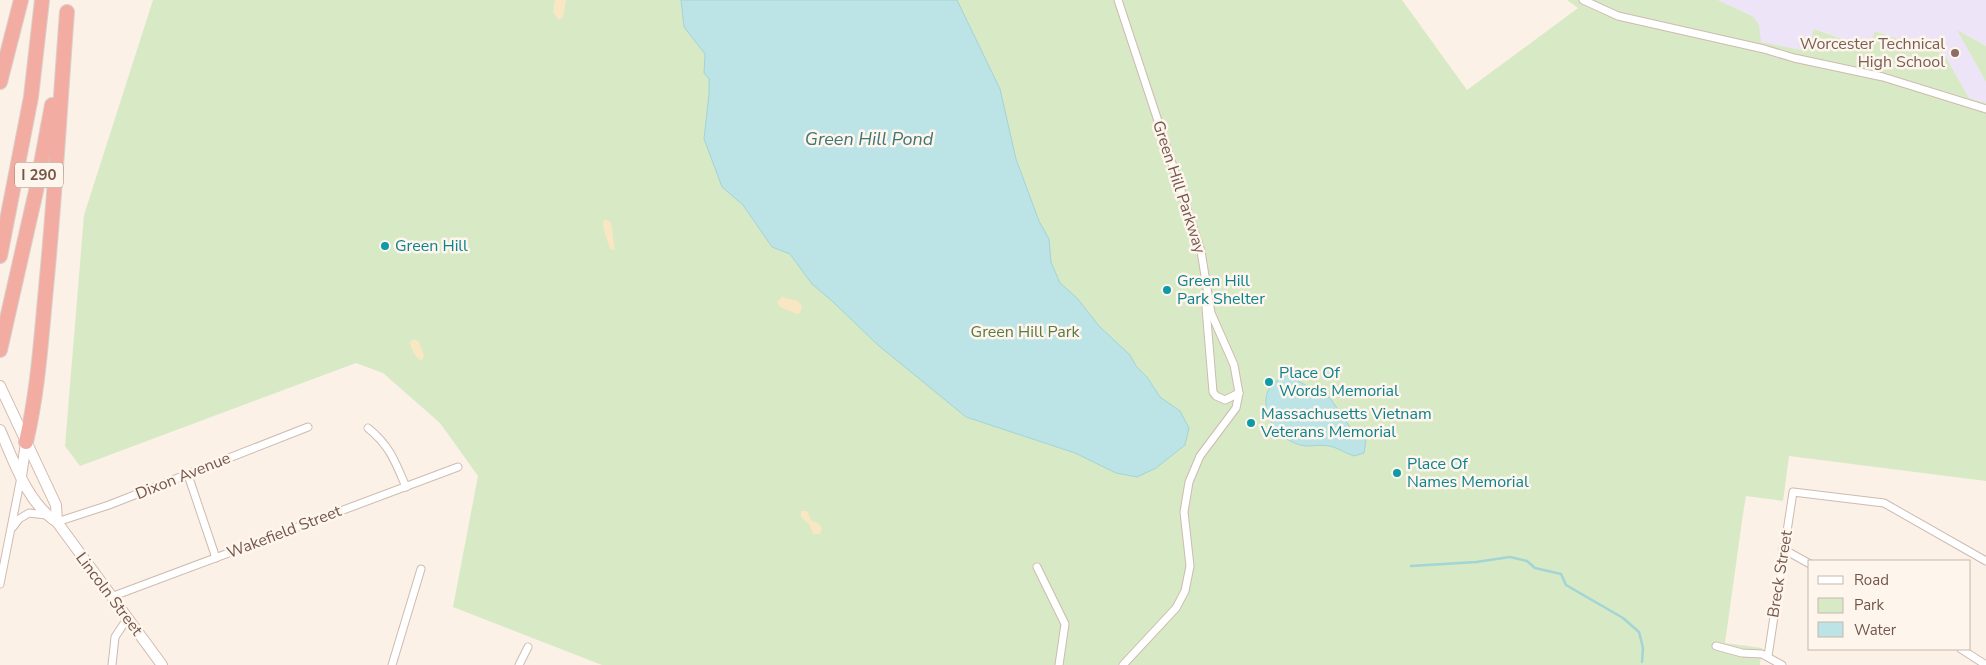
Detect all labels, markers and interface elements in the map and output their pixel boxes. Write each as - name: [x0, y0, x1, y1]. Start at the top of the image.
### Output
- place label: Worcester Technical High School: [1800, 33, 1945, 73]
- marker: Worcester Technical High School: [1949, 47, 1961, 59]
- street label: Green Hill Parkway: [1147, 118, 1211, 257]
- water label: Green Hill Pond: [805, 127, 934, 151]
- road number: I 290: [15, 162, 63, 188]
- place label: Green Hill: [395, 235, 468, 257]
- marker: Green Hill: [379, 240, 391, 252]
- place label: Green Hill Park Shelter: [1177, 270, 1265, 310]
- marker: Green Hill Park Shelter: [1161, 284, 1173, 296]
- park label: Green Hill Park: [971, 321, 1080, 343]
- place label: Place Of Words Memorial: [1279, 362, 1399, 402]
- marker: Place Of Words Memorial: [1263, 376, 1275, 388]
- place label: Massachusetts Vietnam Veterans Memorial: [1260, 403, 1432, 443]
- marker: Massachusetts Vietnam Veterans Memorial: [1245, 417, 1257, 429]
- street label: Dixon Avenue: [132, 447, 234, 505]
- place label: Place Of Names Memorial: [1407, 453, 1529, 493]
- marker: Place Of Names Memorial: [1391, 467, 1403, 479]
- street label: Wakefield Street: [224, 500, 345, 564]
- street label: Breck Street: [1762, 528, 1798, 619]
- street label: Lincoln Street: [70, 548, 148, 641]
- legend: [1808, 560, 1971, 650]
- text: Road: [1854, 570, 1889, 590]
- text: Park: [1854, 595, 1884, 615]
- text: Water: [1854, 620, 1897, 640]

